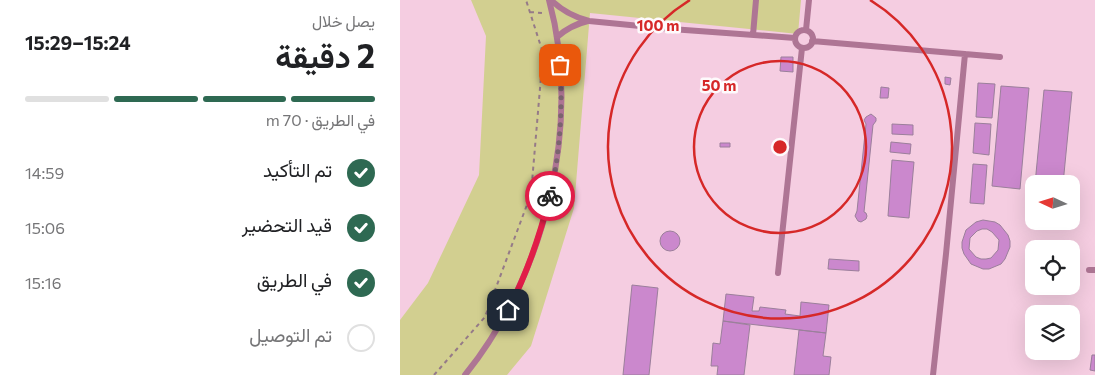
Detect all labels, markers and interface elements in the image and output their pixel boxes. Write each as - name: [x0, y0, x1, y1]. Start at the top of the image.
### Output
- text: يصل خلال: [312, 11, 375, 30]
- text: 100 m: [637, 16, 679, 34]
- text: 15:24–15:29: [25, 31, 131, 54]
- text: 2 دقيقة: [275, 35, 375, 75]
- pin: [539, 44, 581, 86]
- icon: bag: [546, 51, 574, 79]
- text: 50 m: [702, 76, 736, 94]
- text: في الطريق · 70 m: [266, 110, 375, 129]
- centre of rings: [771, 138, 789, 156]
- text: تم التأكيد: [263, 158, 332, 181]
- icon: check: [347, 159, 375, 187]
- text: 14:59: [25, 163, 64, 182]
- courier: [525, 171, 575, 221]
- north arrow: [1025, 175, 1080, 230]
- map controls: [1025, 175, 1080, 360]
- icon: bike: [536, 182, 564, 210]
- text: قيد التحضير: [242, 213, 332, 236]
- icon: check: [347, 214, 375, 242]
- text: 15:06: [25, 218, 65, 237]
- button: locate: [1025, 240, 1080, 295]
- text: في الطريق: [257, 268, 332, 291]
- icon: check: [347, 269, 375, 297]
- text: 15:16: [25, 273, 61, 292]
- pin: [487, 289, 529, 331]
- icon: home: [494, 296, 522, 324]
- button: layers: [1025, 305, 1080, 360]
- text: تم التوصيل: [249, 323, 332, 346]

